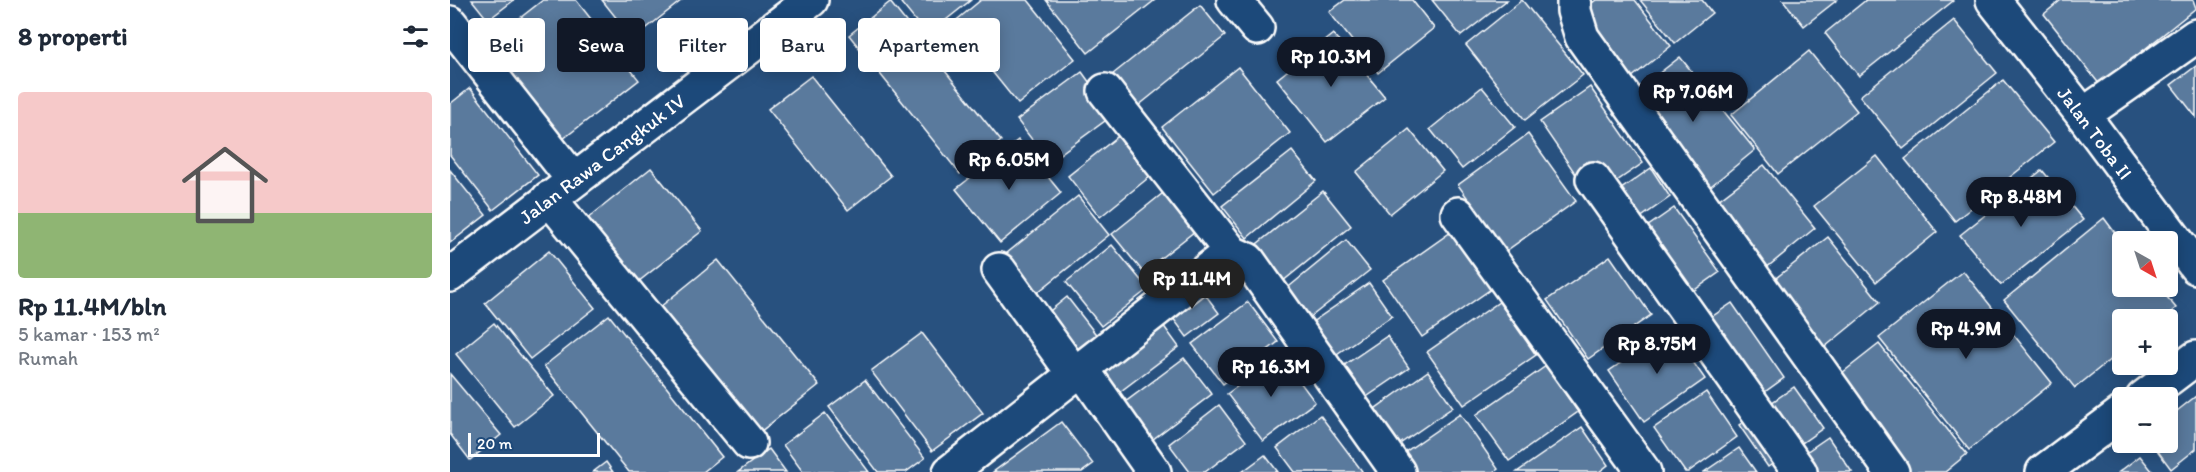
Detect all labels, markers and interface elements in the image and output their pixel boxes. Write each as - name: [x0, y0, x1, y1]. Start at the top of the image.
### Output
- chip: Beli: [468, 18, 545, 72]
- chip: Sewa: [557, 18, 645, 72]
- chip: Filter: [657, 18, 748, 72]
- chip: Baru: [760, 18, 846, 72]
- chip: Apartemen: [858, 18, 1000, 72]
- text: 8 properti: [18, 20, 128, 52]
- icon: filters: [399, 20, 432, 53]
- pin: Rp 10.3M: [1269, 37, 1393, 88]
- text: Rp 10.3M: [1291, 44, 1371, 68]
- pin: Rp 7.06M: [1631, 72, 1755, 123]
- text: Rp 7.06M: [1653, 79, 1733, 103]
- street label: Jalan Toba II: [2052, 82, 2138, 184]
- street label: Jalan Rawa Cangkuk IV: [514, 89, 690, 229]
- icon: home: [171, 131, 279, 239]
- pin: Rp 6.05M: [947, 140, 1071, 191]
- text: Rp 6.05M: [968, 147, 1050, 171]
- pin: Rp 8.48M: [1959, 177, 2083, 228]
- text: Rp 8.48M: [1980, 184, 2062, 208]
- north arrow: [2112, 231, 2178, 297]
- map controls: [2112, 231, 2178, 453]
- pin: Rp 11.4M: [1130, 259, 1254, 310]
- text: Rp 11.4M: [1153, 266, 1231, 290]
- text: Rp 11.4M/bln: [18, 290, 166, 322]
- pin: Rp 4.9M: [1911, 309, 2021, 360]
- button: +: [2112, 309, 2178, 375]
- text: Rp 4.9M: [1931, 316, 2001, 340]
- text: 5 kamar · 153 m²: [18, 322, 160, 346]
- pin: Rp 8.75M: [1595, 324, 1719, 375]
- text: Rp 8.75M: [1617, 331, 1697, 355]
- text: Rumah: [18, 346, 78, 370]
- pin: Rp 16.3M: [1209, 347, 1333, 398]
- text: Rp 16.3M: [1232, 354, 1310, 378]
- button: −: [2112, 387, 2178, 453]
- scale bar: [468, 430, 600, 458]
- text: 20 m: [477, 434, 512, 453]

